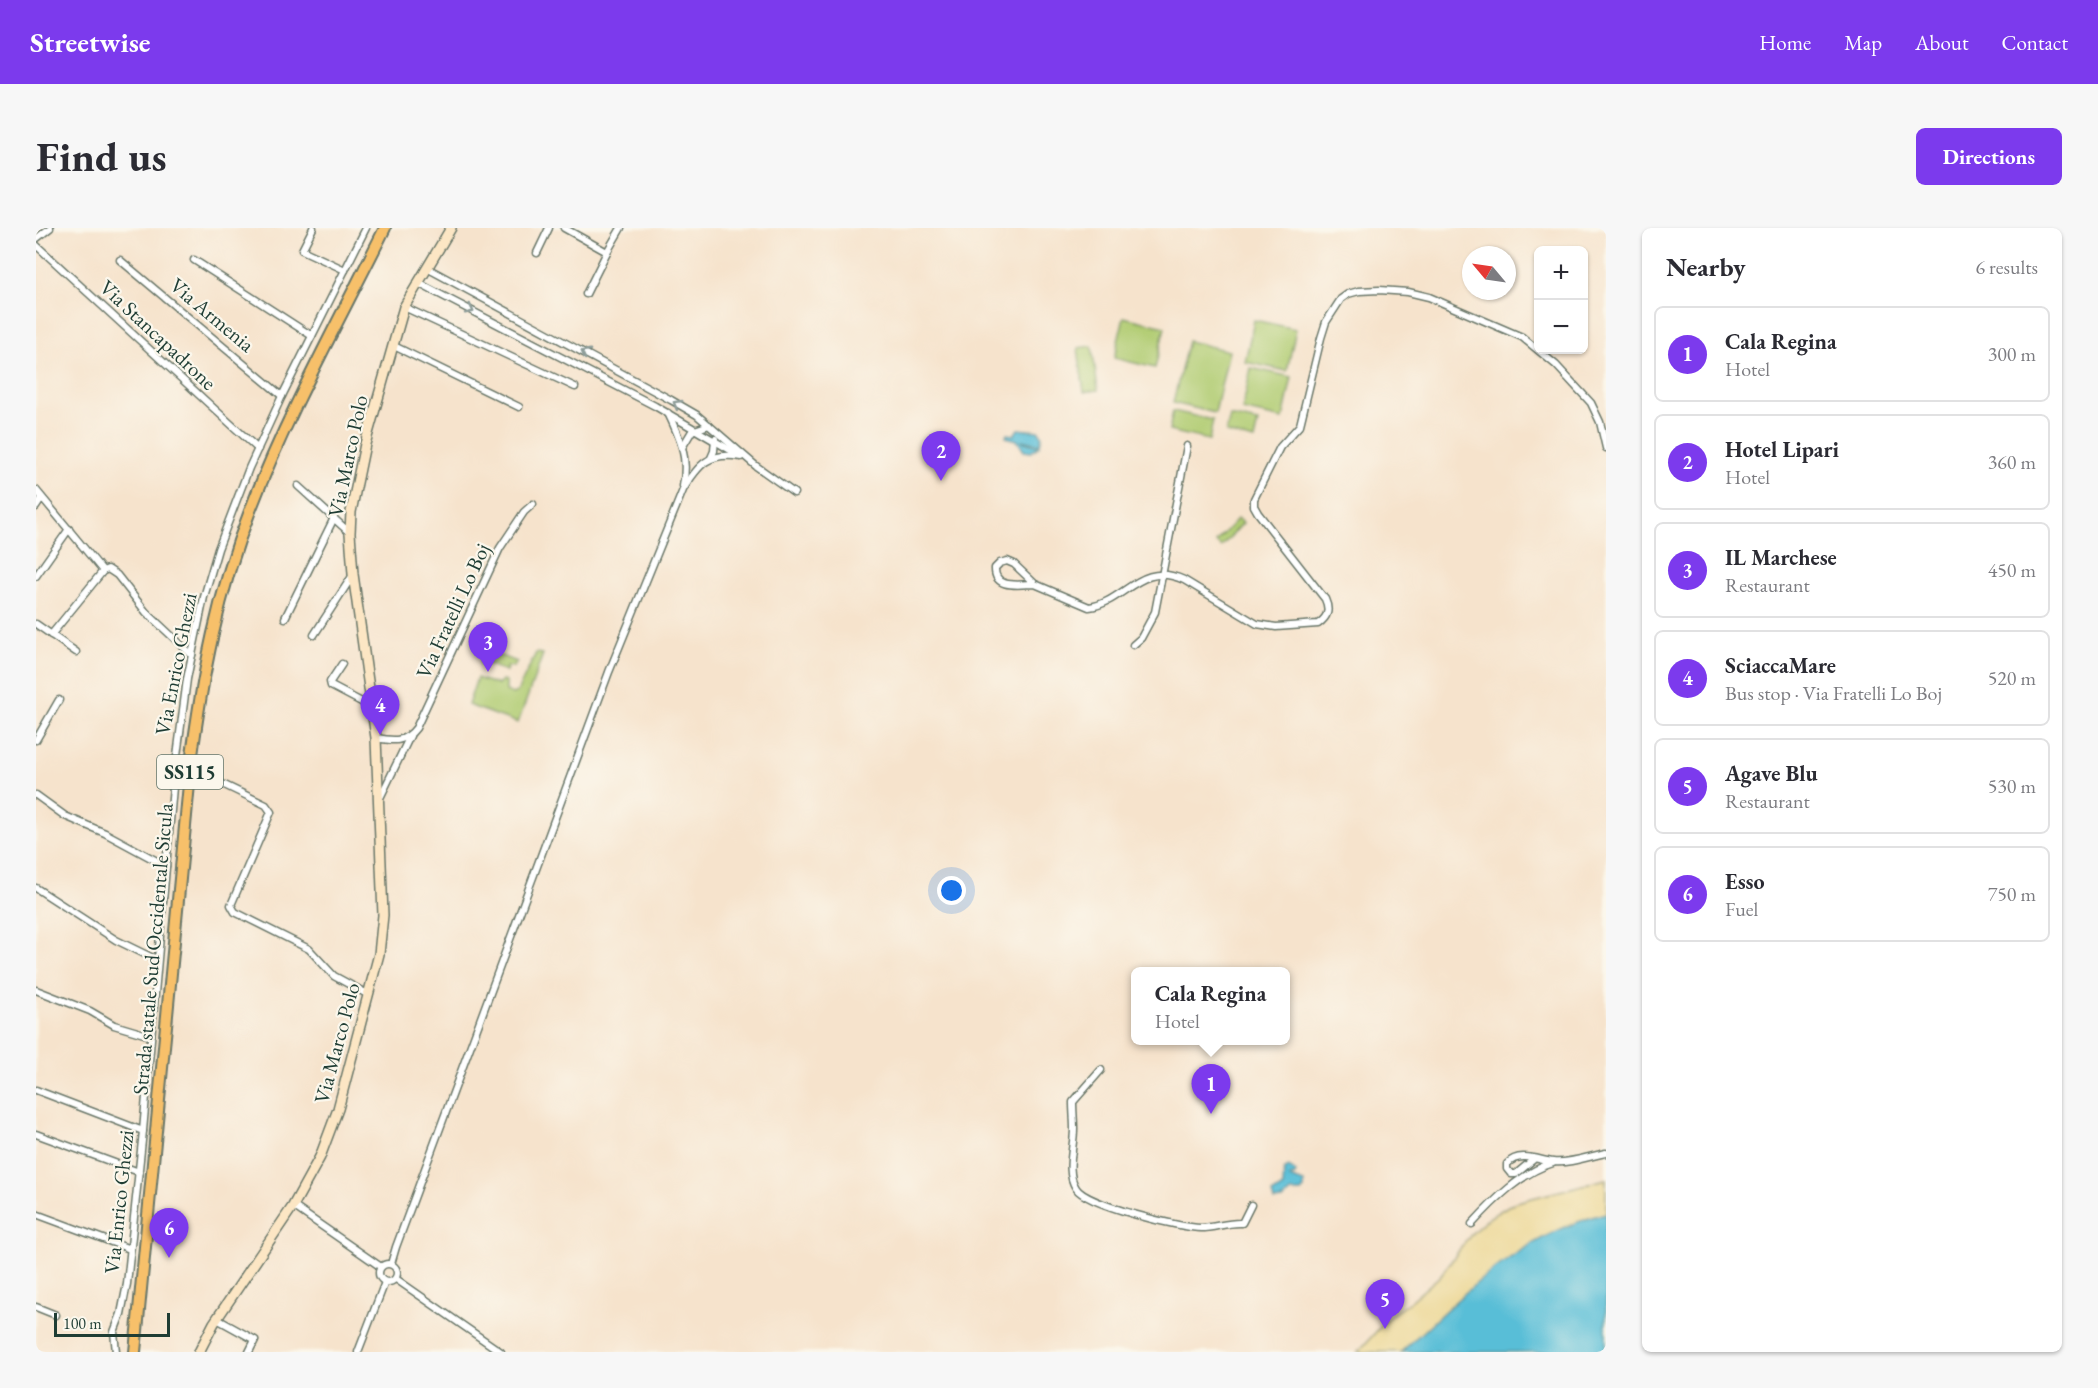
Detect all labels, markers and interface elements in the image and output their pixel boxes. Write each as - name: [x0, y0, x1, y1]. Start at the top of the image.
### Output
- text: Streetwise: [30, 24, 150, 60]
- text: Home: [1759, 29, 1811, 56]
- text: Map: [1844, 29, 1882, 56]
- text: About: [1915, 29, 1968, 56]
- text: Contact: [2001, 29, 2068, 56]
- button: Directions: [1916, 128, 2062, 185]
- text: Find us: [36, 129, 167, 184]
- north arrow: [1462, 246, 1516, 300]
- map controls: [1534, 246, 1588, 354]
- button: +: [1534, 246, 1588, 300]
- text: Nearby: [1666, 250, 1746, 284]
- text: 6 results: [1975, 254, 2038, 280]
- street label: Via Armenia: [165, 271, 261, 358]
- street label: Via Stancapadrone: [94, 274, 222, 396]
- button: −: [1534, 300, 1588, 354]
- one-way arrow: [464, 302, 475, 314]
- text: Cala Regina: [1725, 327, 1837, 356]
- text: 1: [1682, 341, 1693, 367]
- text: 300 m: [1988, 341, 2036, 367]
- one-way arrow: [581, 349, 592, 361]
- text: Hotel: [1725, 356, 1770, 382]
- street label: Via Marco Polo: [321, 392, 374, 519]
- one-way arrow: [673, 399, 683, 411]
- pin: 2: [922, 432, 960, 481]
- text: Hotel Lipari: [1725, 435, 1839, 464]
- text: 2: [1682, 449, 1693, 475]
- text: 360 m: [1988, 449, 2036, 475]
- text: Hotel: [1725, 464, 1770, 490]
- street label: Via Fratelli Lo Boj: [409, 539, 496, 683]
- text: IL Marchese: [1725, 543, 1837, 572]
- text: 3: [1682, 557, 1693, 583]
- text: 450 m: [1988, 557, 2036, 583]
- text: Restaurant: [1725, 572, 1810, 598]
- street label: Via Enrico Ghezzi: [148, 590, 203, 737]
- pin: 3: [468, 622, 508, 672]
- text: SciaccaMare: [1725, 651, 1836, 680]
- text: 4: [1682, 665, 1693, 691]
- text: 520 m: [1988, 665, 2036, 691]
- text: Bus stop · Via Fratelli Lo Boj: [1725, 680, 1942, 706]
- pin: 4: [360, 686, 400, 735]
- road number: SS115: [157, 755, 223, 789]
- text: Agave Blu: [1725, 759, 1818, 788]
- text: 5: [1682, 773, 1693, 799]
- text: 530 m: [1988, 773, 2036, 799]
- text: Restaurant: [1725, 788, 1810, 814]
- street label: Strada statale Sud Occidentale Sicula: [126, 801, 179, 1096]
- text: Esso: [1725, 867, 1765, 896]
- your location: [937, 876, 966, 905]
- text: 6: [1682, 881, 1693, 907]
- text: 750 m: [1988, 881, 2036, 907]
- text: Fuel: [1725, 896, 1758, 922]
- popup: [1131, 967, 1290, 1045]
- street label: Via Marco Polo: [307, 979, 366, 1106]
- text: Cala Regina: [1155, 979, 1266, 1008]
- text: Hotel: [1155, 1008, 1200, 1034]
- pin: 1: [1192, 1064, 1230, 1114]
- street label: Via Enrico Ghezzi: [98, 1129, 139, 1275]
- pin: 6: [150, 1208, 188, 1258]
- pin: 5: [1366, 1280, 1404, 1329]
- scale bar: [54, 1310, 170, 1338]
- text: 100 m: [63, 1313, 102, 1334]

